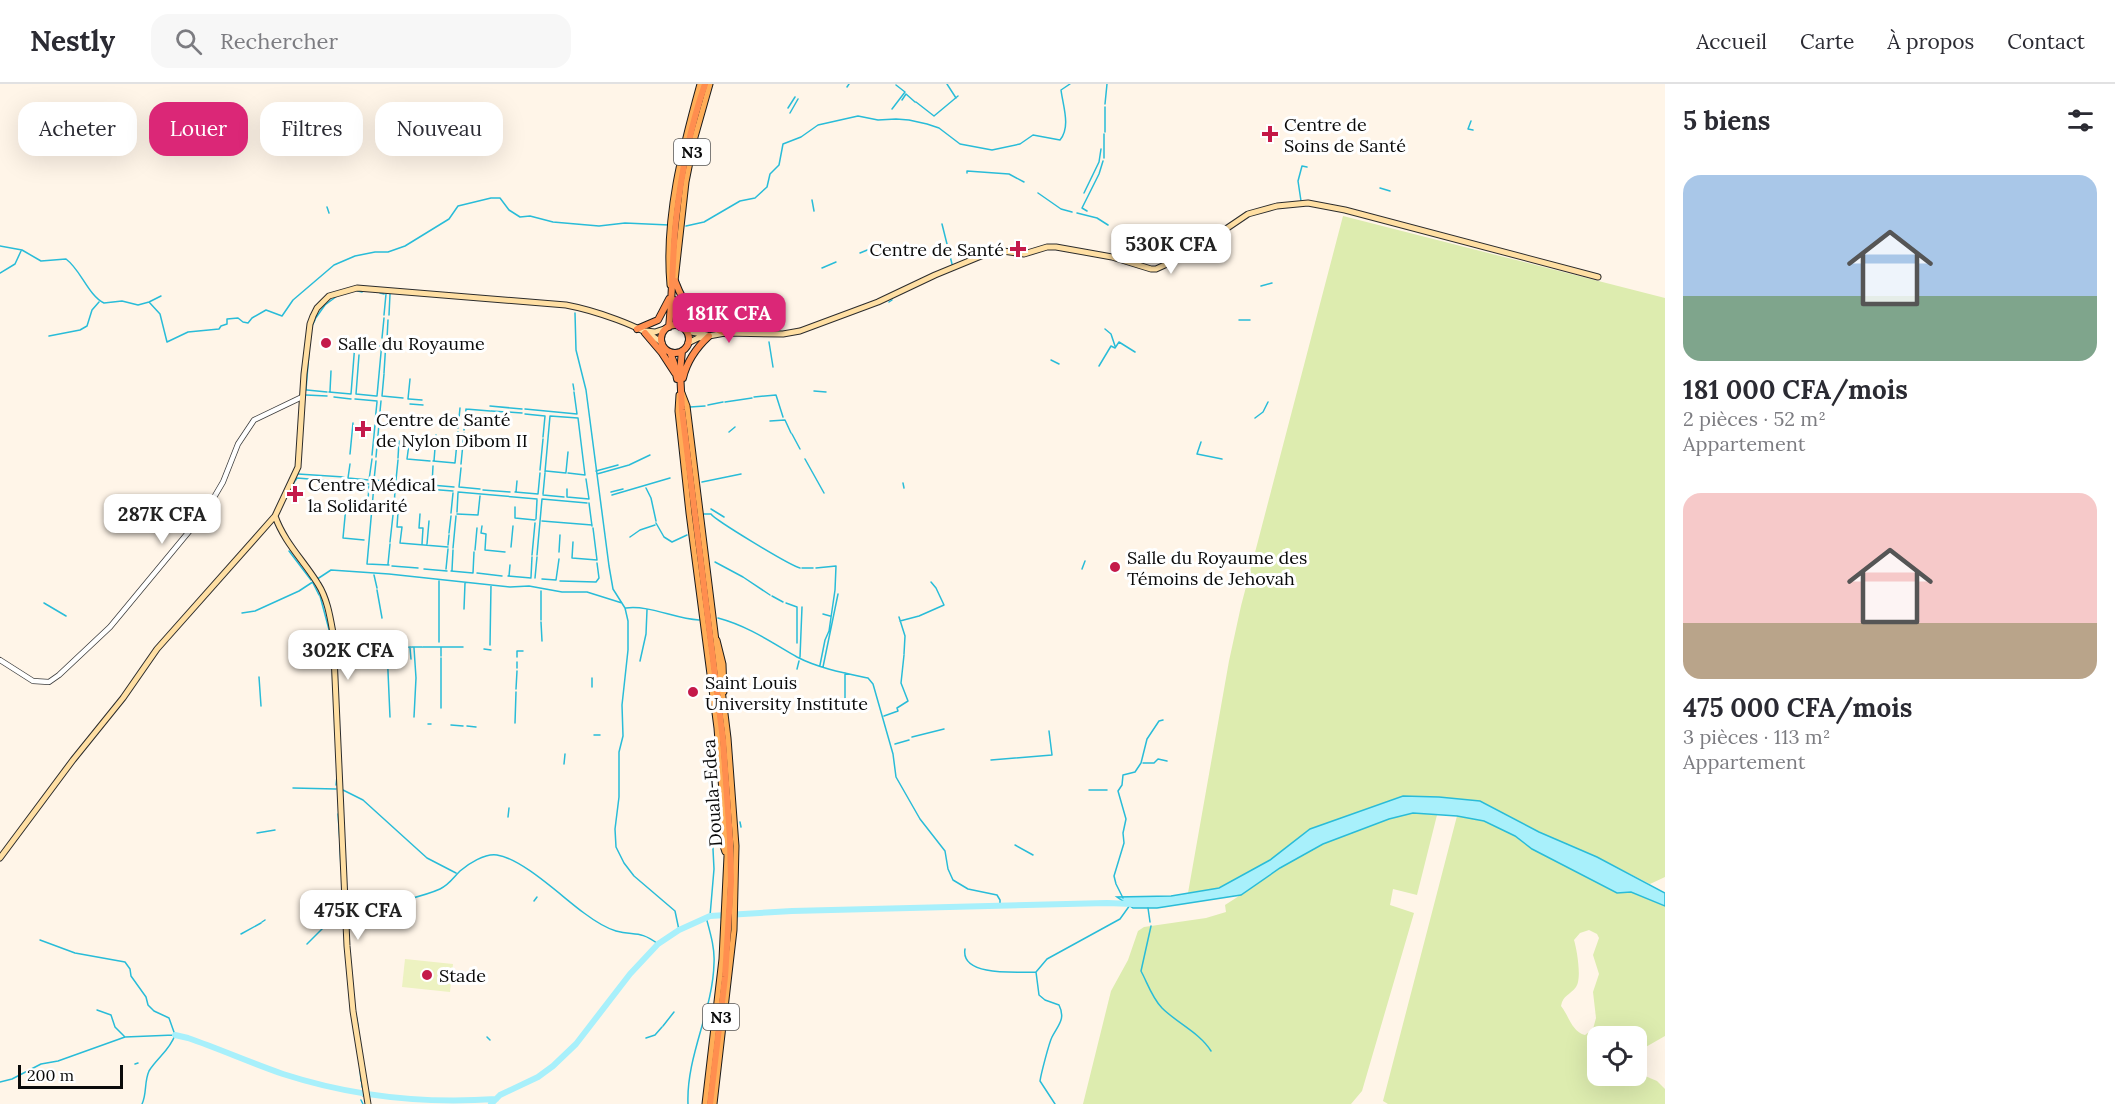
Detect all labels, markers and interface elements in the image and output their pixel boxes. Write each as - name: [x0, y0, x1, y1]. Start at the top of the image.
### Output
- search box: [151, 14, 571, 68]
- text: Nestly: [30, 23, 115, 59]
- icon: search: [172, 25, 205, 58]
- text: Rechercher: [220, 27, 338, 55]
- text: Accueil: [1696, 28, 1767, 55]
- text: Carte: [1800, 28, 1854, 55]
- text: À propos: [1887, 28, 1974, 55]
- text: Contact: [2007, 28, 2085, 55]
- chip: Acheter: [18, 102, 137, 156]
- chip: Louer: [149, 102, 248, 156]
- chip: Filtres: [260, 102, 363, 156]
- chip: Nouveau: [375, 102, 503, 156]
- text: 5 biens: [1683, 104, 1770, 137]
- icon: filters: [2064, 104, 2097, 137]
- place label: Centre de Soins de Santé: [1284, 113, 1406, 157]
- marker: Centre de Soins de Santé: [1261, 125, 1279, 143]
- road number: N3: [674, 139, 710, 165]
- icon: home: [1836, 214, 1944, 322]
- pin: 530K CFA: [1109, 224, 1233, 275]
- text: 530K CFA: [1125, 231, 1217, 256]
- place label: Centre de Santé: [870, 238, 1004, 261]
- marker: Centre de Santé: [1009, 240, 1027, 258]
- pin: 181K CFA: [667, 293, 791, 344]
- text: 181K CFA: [687, 300, 771, 325]
- place label: Salle du Royaume: [338, 332, 485, 355]
- marker: Salle du Royaume: [319, 336, 333, 350]
- text: 181 000 CFA/mois: [1683, 373, 1908, 406]
- text: 2 pièces · 52 m²: [1683, 406, 1826, 431]
- place label: Centre de Santé de Nylon Dibom II: [376, 408, 528, 452]
- marker: Centre de Santé de Nylon Dibom II: [354, 420, 372, 438]
- text: Appartement: [1683, 431, 1806, 456]
- place label: Centre Médical la Solidarité: [308, 473, 436, 517]
- marker: Centre Médical la Solidarité: [286, 485, 304, 503]
- pin: 287K CFA: [100, 494, 224, 545]
- text: 287K CFA: [118, 501, 206, 526]
- icon: home: [1836, 532, 1944, 640]
- place label: Salle du Royaume des Témoins de Jehovah: [1127, 546, 1307, 590]
- marker: Salle du Royaume des Témoins de Jehovah: [1108, 560, 1122, 574]
- pin: 302K CFA: [286, 630, 410, 681]
- text: 302K CFA: [302, 637, 394, 662]
- place label: Saint Louis University Institute: [705, 671, 868, 715]
- marker: Saint Louis University Institute: [686, 685, 700, 699]
- text: 475 000 CFA/mois: [1683, 691, 1912, 724]
- text: 3 pièces · 113 m²: [1683, 724, 1830, 749]
- street label: Douala-Edea: [697, 739, 727, 847]
- text: Appartement: [1683, 749, 1806, 774]
- pin: 475K CFA: [296, 890, 420, 941]
- text: 475K CFA: [314, 897, 402, 922]
- place label: Stade: [439, 964, 486, 987]
- marker: Stade: [420, 968, 434, 982]
- road number: N3: [703, 1004, 739, 1030]
- map controls: [1587, 1026, 1647, 1086]
- button: locate: [1587, 1026, 1647, 1086]
- scale bar: [18, 1062, 123, 1090]
- text: 200 m: [27, 1065, 74, 1085]

